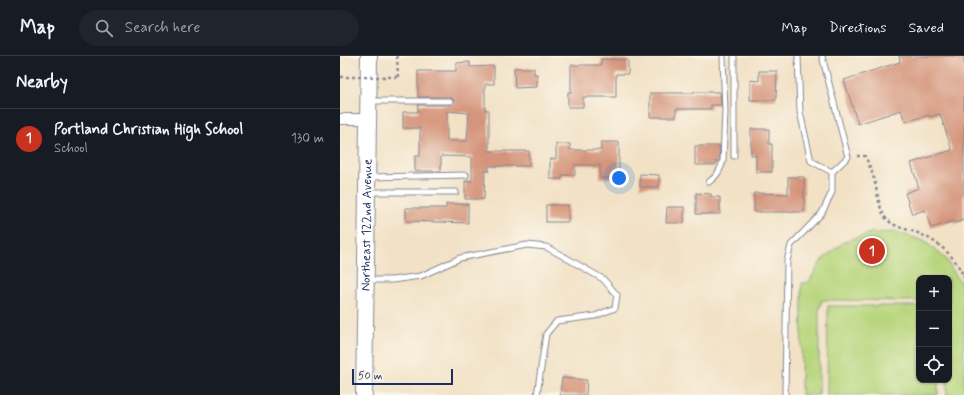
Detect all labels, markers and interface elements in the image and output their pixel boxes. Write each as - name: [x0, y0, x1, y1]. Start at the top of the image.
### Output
- search box: [79, 10, 359, 46]
- text: Map: [20, 15, 55, 40]
- icon: search: [93, 17, 115, 39]
- text: Search here: [125, 18, 200, 38]
- text: Map: [781, 19, 807, 37]
- text: Directions: [829, 19, 887, 37]
- text: Saved: [909, 19, 944, 37]
- text: Nearby: [16, 71, 68, 93]
- text: Portland Christian High School: [54, 120, 243, 140]
- text: 1: [26, 130, 32, 147]
- text: 130 m: [291, 130, 324, 147]
- text: School: [54, 140, 88, 157]
- street label: Northeast 122nd Avenue: [357, 159, 376, 291]
- your location: [609, 168, 629, 188]
- pin: 1: [859, 236, 885, 266]
- map controls: [916, 275, 952, 383]
- button: +: [916, 275, 952, 311]
- button: −: [916, 311, 952, 347]
- button: locate: [916, 347, 952, 383]
- scale bar: [352, 367, 453, 386]
- text: 50 m: [358, 369, 383, 383]

